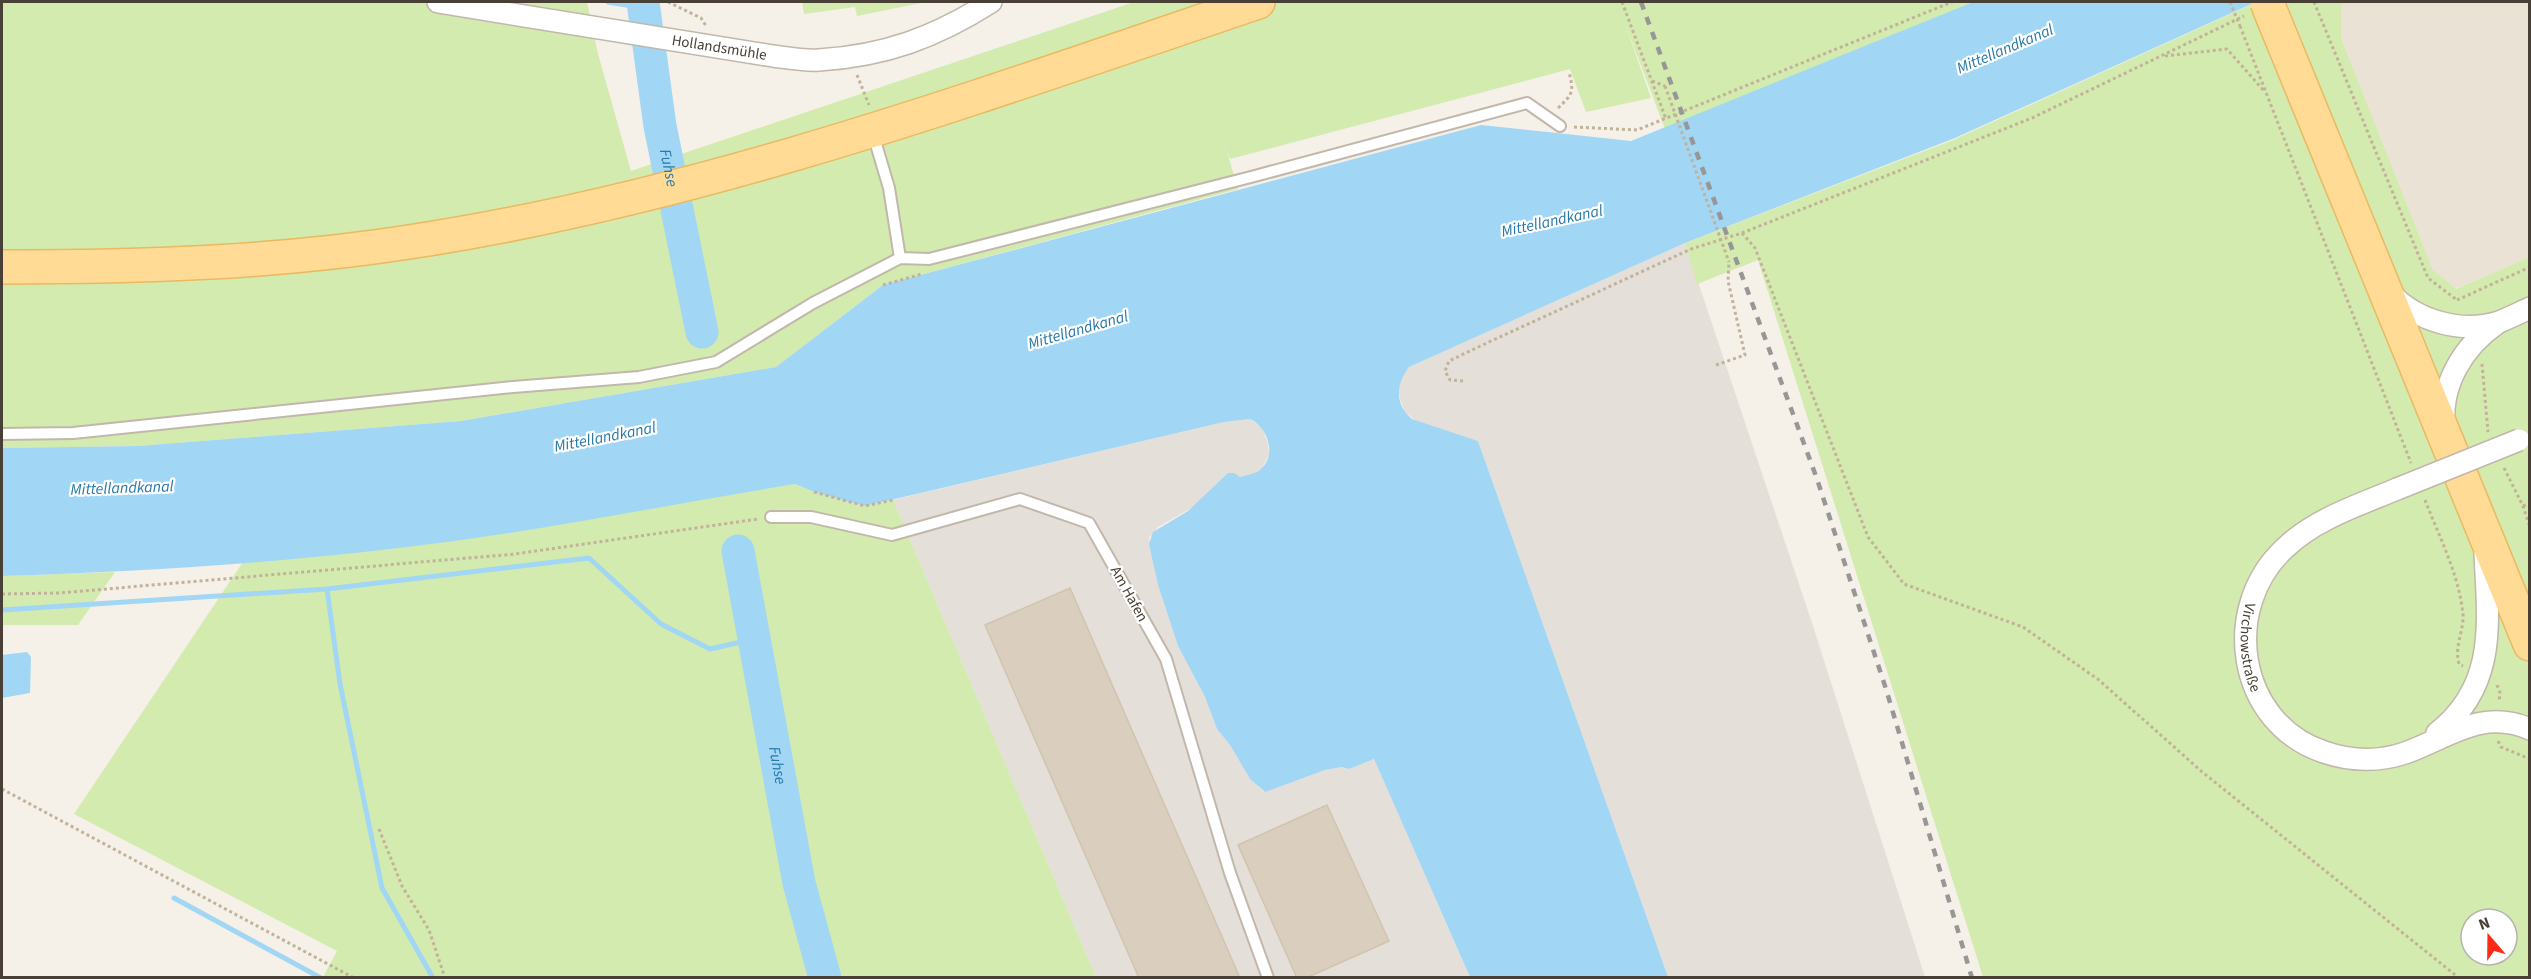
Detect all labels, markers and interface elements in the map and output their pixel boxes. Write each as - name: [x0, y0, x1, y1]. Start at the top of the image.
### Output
- water label: Mittellandkanal: [1953, 19, 2057, 79]
- street label: Hollandsmühle: [670, 29, 768, 65]
- water label: Fuhse: [654, 147, 683, 189]
- water label: Mittellandkanal: [1499, 200, 1605, 242]
- water label: Mittellandkanal: [1025, 305, 1131, 355]
- water label: Mittellandkanal: [552, 416, 658, 458]
- water label: Mittellandkanal: [70, 475, 174, 501]
- street label: Am Hafen: [1105, 562, 1153, 626]
- street label: Virchowstraße: [2235, 600, 2266, 695]
- water label: Fuhse: [763, 745, 792, 786]
- north arrow: [2459, 907, 2519, 967]
- text: N: [2475, 912, 2493, 936]

